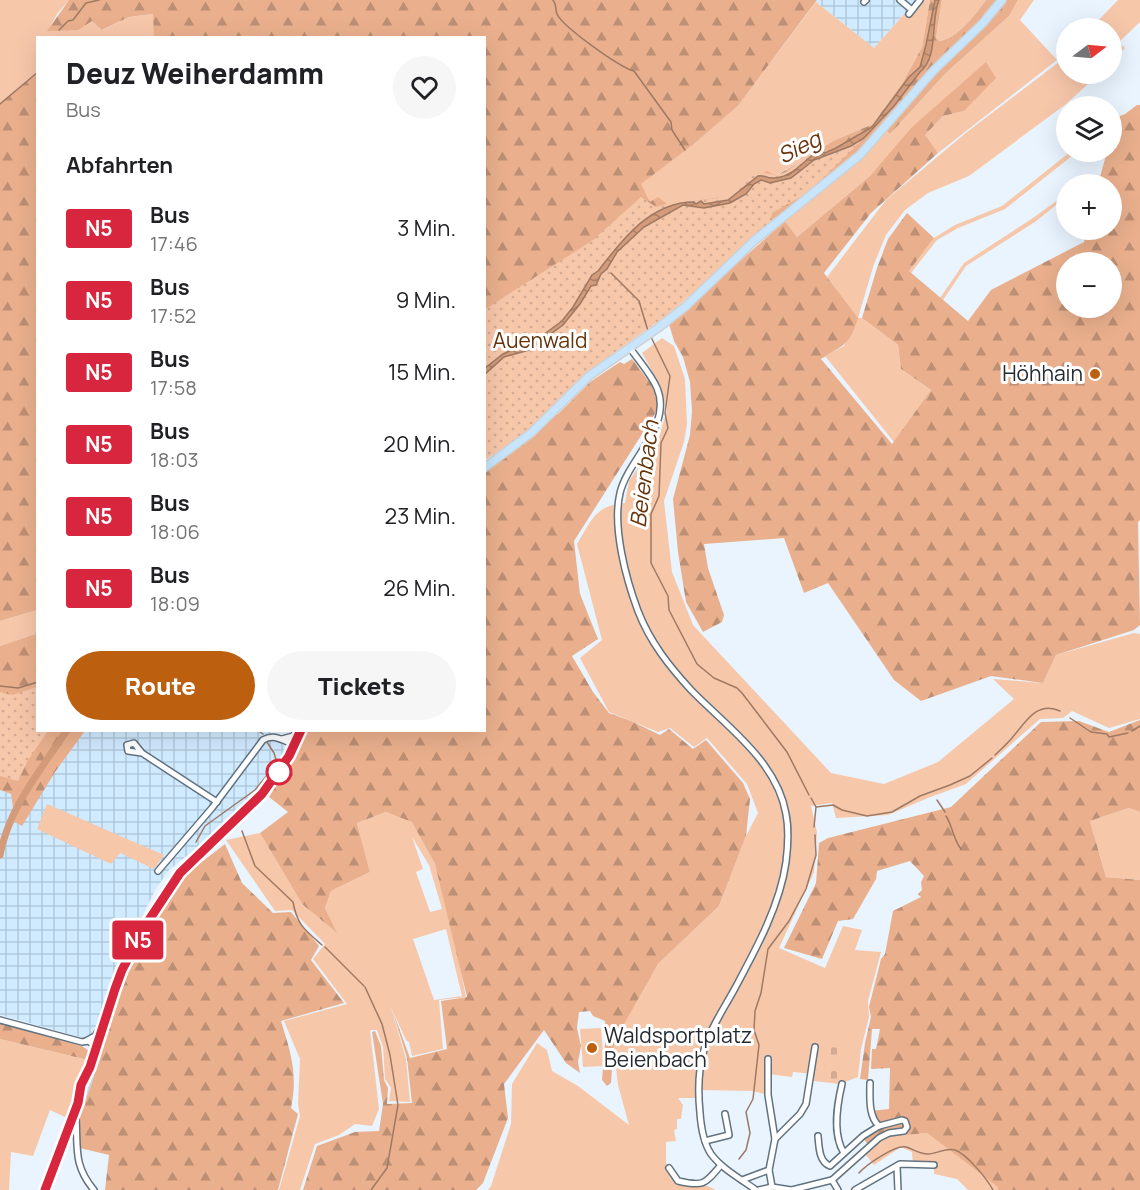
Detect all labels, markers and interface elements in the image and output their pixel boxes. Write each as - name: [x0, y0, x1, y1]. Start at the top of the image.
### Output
- north arrow: [1056, 18, 1122, 84]
- map controls: [1056, 18, 1122, 318]
- text: Deuz Weiherdamm: [66, 54, 324, 92]
- button: heart: [393, 56, 456, 119]
- text: Bus: [66, 96, 101, 123]
- button: layers: [1056, 96, 1122, 162]
- water label: Sieg: [772, 123, 827, 170]
- text: Abfahrten: [66, 150, 173, 180]
- button: +: [1056, 174, 1122, 240]
- text: Bus: [150, 200, 190, 230]
- text: 3 Min.: [397, 213, 456, 243]
- text: N5: [85, 214, 113, 242]
- text: 17:46: [150, 230, 198, 257]
- button: −: [1056, 252, 1122, 318]
- text: Bus: [150, 272, 190, 302]
- text: 9 Min.: [396, 285, 456, 315]
- text: N5: [85, 286, 113, 314]
- text: 17:52: [150, 302, 196, 329]
- park label: Auenwald: [493, 326, 587, 354]
- text: Bus: [150, 344, 190, 374]
- text: 15 Min.: [388, 357, 456, 387]
- text: N5: [85, 358, 113, 386]
- place label: Höhhain: [1002, 359, 1083, 387]
- marker: Höhhain: [1088, 367, 1102, 381]
- text: 17:58: [150, 374, 197, 401]
- text: Bus: [150, 416, 190, 446]
- water label: Beienbach: [623, 418, 666, 529]
- text: 20 Min.: [383, 429, 456, 459]
- text: N5: [85, 430, 113, 458]
- text: 18:03: [150, 446, 199, 473]
- text: Bus: [150, 488, 190, 518]
- text: 23 Min.: [385, 501, 456, 531]
- text: N5: [85, 502, 113, 530]
- text: 18:06: [150, 518, 200, 545]
- text: Bus: [150, 560, 190, 590]
- text: 26 Min.: [383, 573, 456, 603]
- text: N5: [85, 574, 113, 602]
- text: 18:09: [150, 590, 200, 617]
- button: Route: [66, 651, 255, 720]
- button: Tickets: [267, 651, 456, 720]
- unlabelled marker: [266, 759, 292, 785]
- line badge: N5: [111, 920, 165, 960]
- text: N5: [124, 926, 152, 954]
- place label: Waldsportplatz Beienbach: [604, 1021, 752, 1073]
- marker: Waldsportplatz Beienbach: [585, 1041, 599, 1055]

